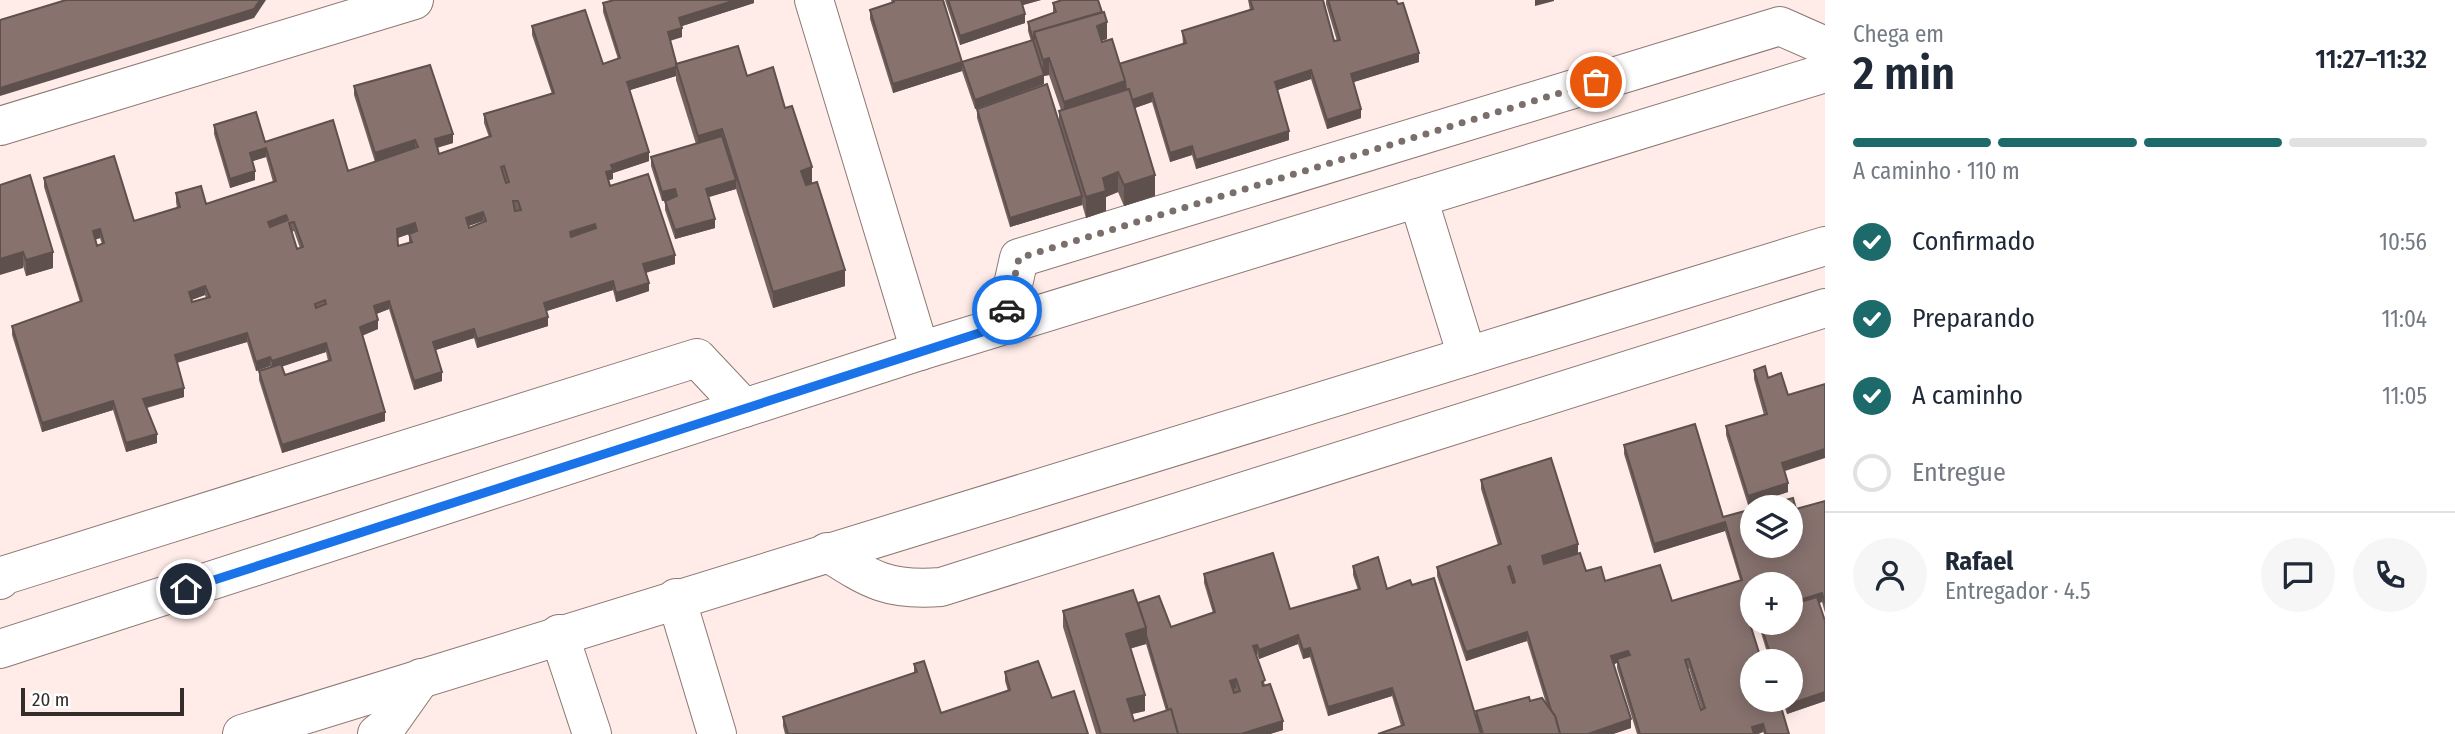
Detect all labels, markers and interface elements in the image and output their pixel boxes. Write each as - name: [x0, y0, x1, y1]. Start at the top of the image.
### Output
- text: Chega em: [1853, 20, 1944, 48]
- text: 11:27–11:32: [2315, 44, 2427, 75]
- text: 2 min: [1853, 46, 1955, 101]
- pin: [1566, 52, 1626, 112]
- icon: bag: [1577, 63, 1615, 101]
- text: A caminho · 110 m: [1853, 157, 2020, 185]
- icon: check: [1853, 223, 1891, 261]
- text: Confirmado: [1912, 226, 2035, 257]
- text: 10:56: [2379, 228, 2427, 256]
- courier: [972, 275, 1042, 345]
- icon: car: [988, 291, 1026, 329]
- icon: check: [1853, 300, 1891, 338]
- text: Preparando: [1912, 303, 2035, 334]
- text: 11:04: [2381, 305, 2427, 333]
- icon: check: [1853, 377, 1891, 415]
- text: A caminho: [1912, 380, 2023, 411]
- text: 11:05: [2382, 382, 2427, 410]
- text: Entregue: [1912, 457, 2006, 488]
- map controls: [1740, 495, 1803, 712]
- button: layers: [1740, 495, 1803, 558]
- button: person: [1853, 538, 1927, 612]
- button: chat: [2261, 538, 2335, 612]
- button: phone: [2353, 538, 2427, 612]
- text: Rafael: [1945, 546, 2013, 577]
- pin: [156, 559, 216, 619]
- icon: home: [167, 570, 205, 608]
- button: +: [1740, 572, 1803, 635]
- text: Entregador · 4.5: [1945, 577, 2091, 605]
- button: −: [1740, 649, 1803, 712]
- scale bar: [21, 685, 184, 717]
- text: 20 m: [32, 688, 69, 711]

